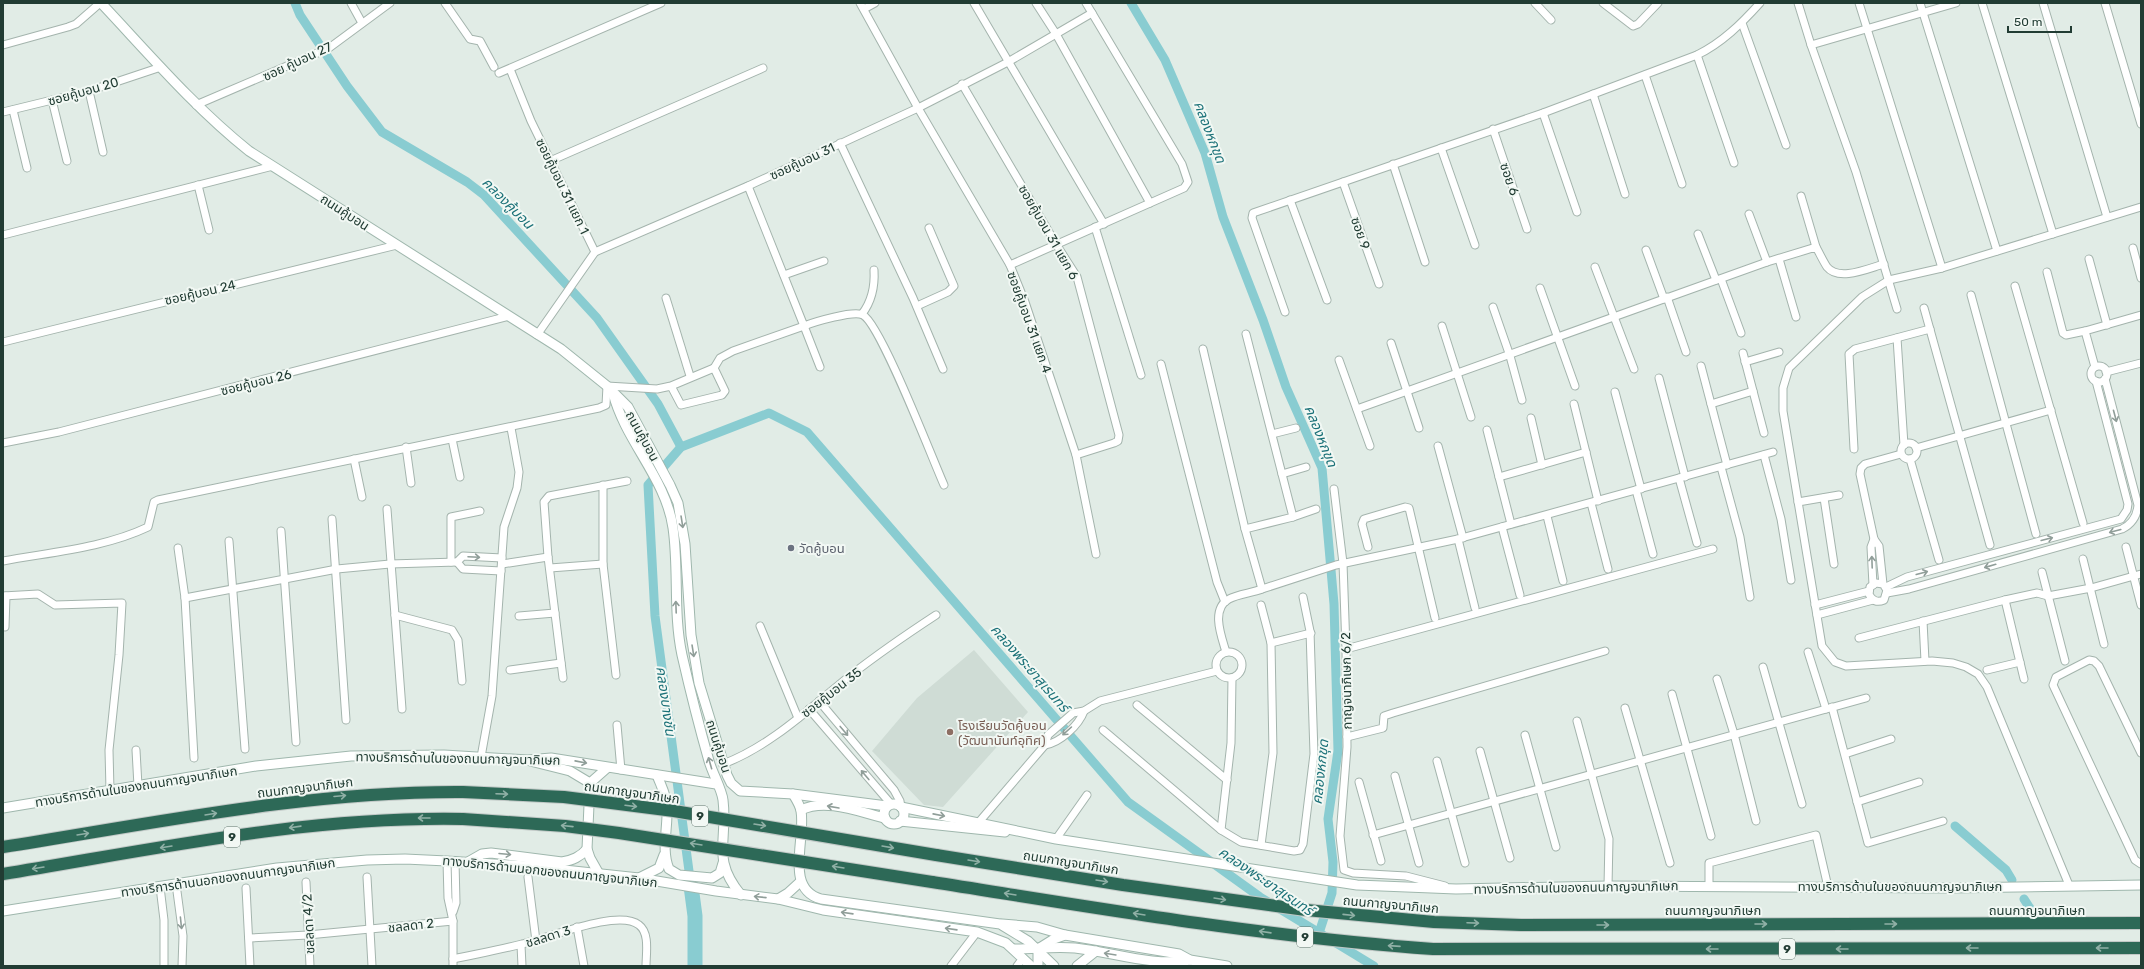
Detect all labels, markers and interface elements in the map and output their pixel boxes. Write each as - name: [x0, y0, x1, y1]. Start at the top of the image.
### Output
- scale bar: [2008, 8, 2071, 34]
- text: 50 m: [2014, 15, 2042, 29]
- street label: ซอย คู้บอน 27: [260, 39, 334, 84]
- street label: ซอยคู้บอน 20: [46, 74, 120, 109]
- water label: คลองหกขุด: [1190, 99, 1229, 166]
- street label: ซอยคู้บอน 31 แยก 1: [533, 136, 592, 236]
- street label: ซอยคู้บอน 31: [767, 140, 837, 183]
- street label: ซอย 6: [1497, 161, 1522, 198]
- water label: คลองคู้บอน: [478, 174, 538, 234]
- street label: ซอยคู้บอน 31 แยก 6: [1015, 182, 1082, 282]
- street label: ถนนคู้บอน: [318, 191, 372, 234]
- street label: ซอย 9: [1348, 215, 1373, 252]
- street label: ซอยคู้บอน 31 แยก 4: [1004, 269, 1055, 375]
- street label: ซอยคู้บอน 24: [163, 277, 237, 308]
- street label: ซอยคู้บอน 26: [219, 366, 293, 399]
- water label: คลองหกขุด: [1300, 403, 1341, 470]
- street label: ถนนคู้บอน: [623, 409, 662, 464]
- one-way arrow: [2112, 410, 2119, 423]
- one-way arrow: [678, 515, 686, 528]
- one-way arrow: [2109, 528, 2122, 535]
- one-way arrow: [2041, 535, 2054, 542]
- place label: วัดคู้บอน: [799, 541, 845, 556]
- marker: วัดคู้บอน: [786, 543, 796, 553]
- one-way arrow: [467, 553, 480, 560]
- one-way arrow: [1868, 556, 1875, 569]
- one-way arrow: [1984, 563, 1997, 570]
- one-way arrow: [1915, 569, 1928, 576]
- one-way arrow: [672, 601, 679, 614]
- water label: คลองพระยาสุเรนทร์: [987, 621, 1075, 718]
- street label: กาญจนาภิเษก 6/2: [1338, 632, 1355, 730]
- one-way arrow: [689, 644, 697, 657]
- street label: ซอยคู้บอน 35: [798, 664, 865, 721]
- water label: คลองบางชัน: [652, 665, 679, 738]
- street label: ถนนคู้บอน: [703, 718, 734, 775]
- place label: โรงเรียนวัดคู้บอน (วัฒนานันท์อุทิศ): [958, 718, 1047, 748]
- one-way arrow: [839, 726, 848, 736]
- marker: โรงเรียนวัดคู้บอน (วัฒนานันท์อุทิศ): [945, 727, 955, 737]
- one-way arrow: [1062, 727, 1073, 736]
- water label: คลองหกขุด: [1309, 738, 1332, 805]
- street label: ทางบริการด้านในของถนนกาญจนาภิเษก: [356, 749, 560, 768]
- one-way arrow: [705, 756, 713, 769]
- one-way arrow: [574, 759, 587, 767]
- street label: ทางบริการด้านในของถนนกาญจนาภิเษก: [34, 763, 238, 810]
- one-way arrow: [861, 769, 870, 780]
- street label: ถนนกาญจนาภิเษก: [256, 774, 354, 801]
- street label: ถนนกาญจนาภิเษก: [583, 778, 681, 807]
- one-way arrow: [495, 790, 508, 797]
- one-way arrow: [333, 793, 346, 800]
- one-way arrow: [625, 802, 638, 810]
- one-way arrow: [827, 803, 840, 811]
- road number: 9: [692, 806, 708, 826]
- one-way arrow: [204, 810, 217, 818]
- one-way arrow: [933, 811, 946, 819]
- one-way arrow: [418, 815, 431, 822]
- one-way arrow: [753, 821, 766, 829]
- one-way arrow: [561, 822, 574, 830]
- one-way arrow: [288, 823, 301, 831]
- road number: 9: [224, 827, 240, 847]
- one-way arrow: [76, 830, 89, 838]
- one-way arrow: [690, 840, 703, 848]
- one-way arrow: [881, 843, 894, 851]
- one-way arrow: [160, 844, 173, 852]
- water label: คลองพระยาสุเรนทร์: [1215, 844, 1319, 921]
- street label: ถนนกาญจนาภิเษก: [1022, 848, 1120, 877]
- one-way arrow: [498, 850, 511, 857]
- street label: ทางบริการด้านนอกของถนนกาญจนาภิเษก: [442, 853, 658, 890]
- street label: ทางบริการด้านนอกของถนนกาญจนาภิเษก: [120, 855, 336, 900]
- one-way arrow: [967, 857, 980, 865]
- one-way arrow: [832, 863, 845, 871]
- one-way arrow: [32, 864, 45, 872]
- one-way arrow: [1096, 878, 1109, 886]
- street label: ทางบริการด้านในของถนนกาญจนาภิเษก: [1474, 878, 1678, 897]
- street label: ทางบริการด้านในของถนนกาญจนาภิเษก: [1798, 879, 2002, 894]
- one-way arrow: [1004, 890, 1017, 898]
- one-way arrow: [754, 893, 767, 901]
- street label: ถนนกาญจนาภิเษก: [1342, 893, 1440, 916]
- street label: ชลลดา 4/2: [299, 894, 318, 954]
- one-way arrow: [1214, 895, 1227, 903]
- street label: ถนนกาญจนาภิเษก: [1665, 903, 1761, 918]
- street label: ถนนกาญจนาภิเษก: [1989, 903, 2085, 918]
- one-way arrow: [840, 909, 853, 917]
- one-way arrow: [1133, 910, 1146, 918]
- one-way arrow: [1342, 911, 1355, 919]
- one-way arrow: [178, 916, 185, 929]
- street label: ชลลดา 2: [387, 916, 435, 935]
- one-way arrow: [1466, 920, 1479, 927]
- one-way arrow: [1754, 920, 1767, 928]
- one-way arrow: [1884, 920, 1897, 928]
- one-way arrow: [1596, 921, 1609, 929]
- street label: ชลลดา 3: [524, 922, 573, 950]
- one-way arrow: [945, 925, 958, 933]
- road number: 9: [1297, 927, 1313, 947]
- one-way arrow: [1259, 928, 1272, 936]
- road number: 9: [1779, 939, 1795, 959]
- one-way arrow: [1388, 942, 1401, 949]
- one-way arrow: [1966, 944, 1979, 952]
- one-way arrow: [2096, 944, 2109, 952]
- one-way arrow: [1706, 945, 1719, 953]
- one-way arrow: [1836, 945, 1849, 953]
- one-way arrow: [1104, 950, 1117, 958]

